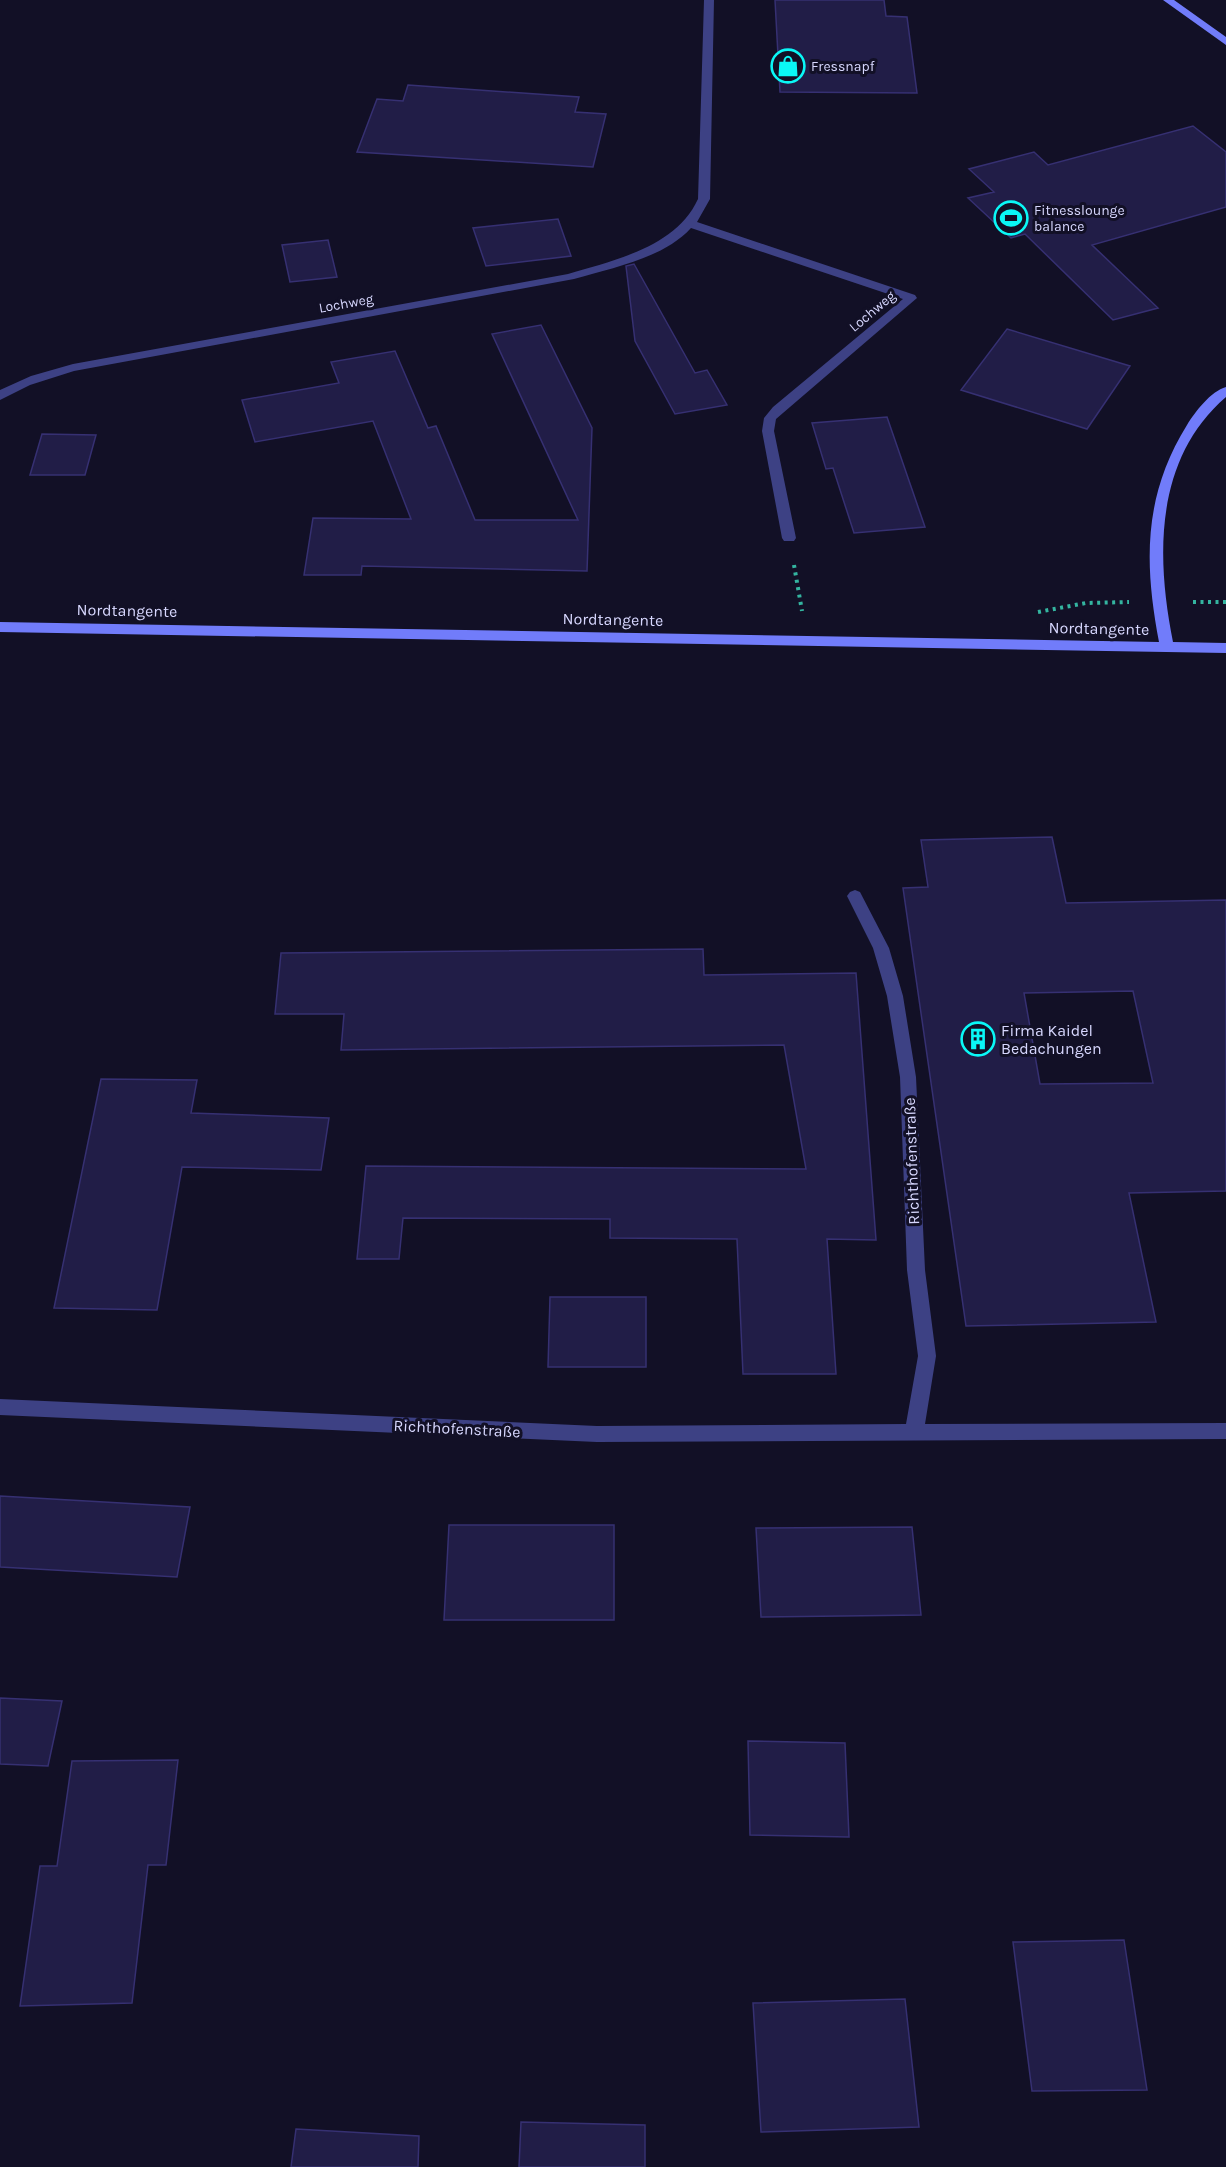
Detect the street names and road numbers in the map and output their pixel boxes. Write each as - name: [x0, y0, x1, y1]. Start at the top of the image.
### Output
- street label: Lochweg: [846, 287, 899, 336]
- street label: Lochweg: [317, 290, 375, 317]
- street label: Nordtangente: [77, 600, 177, 621]
- street label: Nordtangente: [563, 609, 663, 630]
- street label: Nordtangente: [1049, 618, 1149, 639]
- street label: Richthofenstraße: [900, 1097, 923, 1225]
- street label: Richthofenstraße: [393, 1416, 521, 1441]

